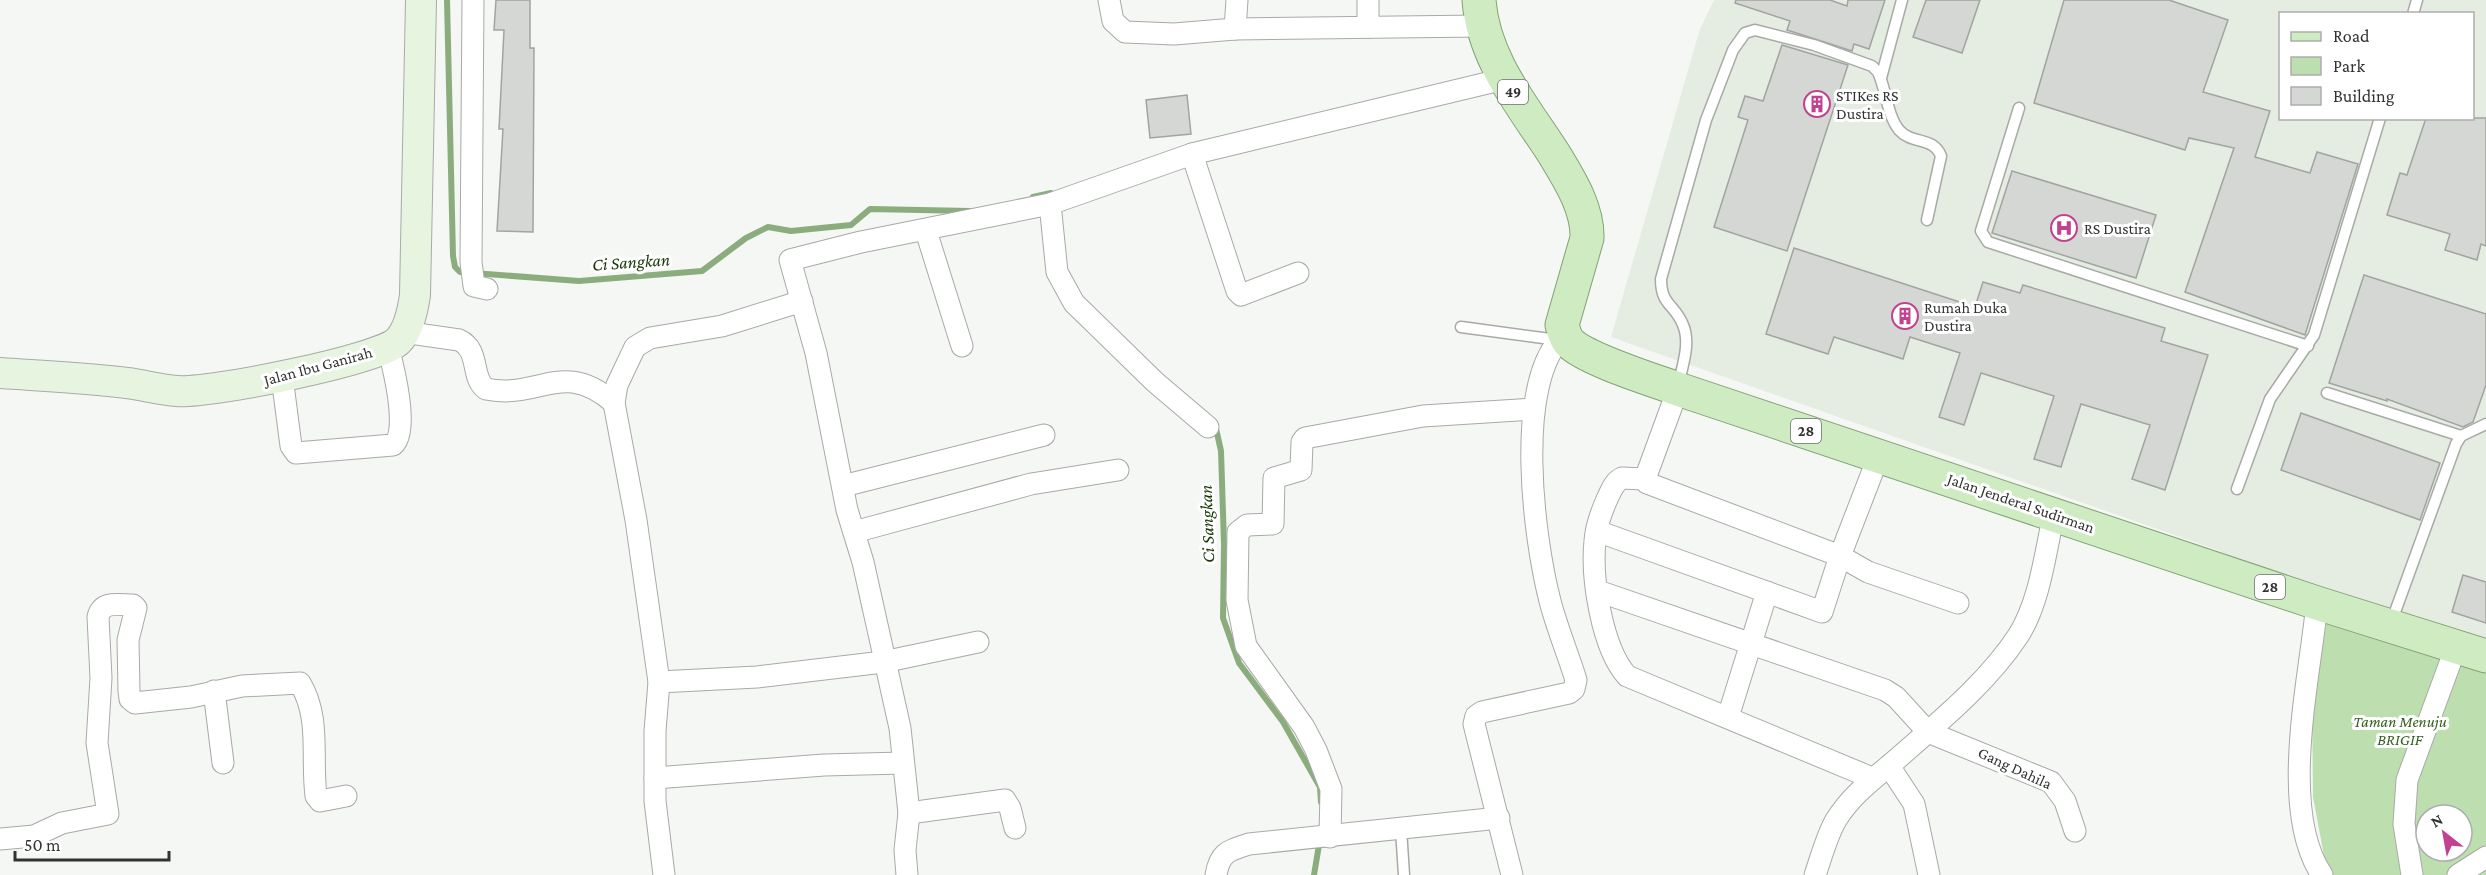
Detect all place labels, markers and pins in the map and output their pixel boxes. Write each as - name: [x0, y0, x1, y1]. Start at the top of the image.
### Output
- place label: STIKes RS Dustira: [1836, 87, 1898, 122]
- building icon: STIKes RS Dustira: [1802, 89, 1832, 119]
- hospital icon: RS Dustira: [2049, 213, 2079, 243]
- place label: RS Dustira: [2084, 220, 2151, 237]
- place label: Rumah Duka Dustira: [1924, 299, 2008, 334]
- building icon: Rumah Duka Dustira: [1890, 301, 1920, 331]

